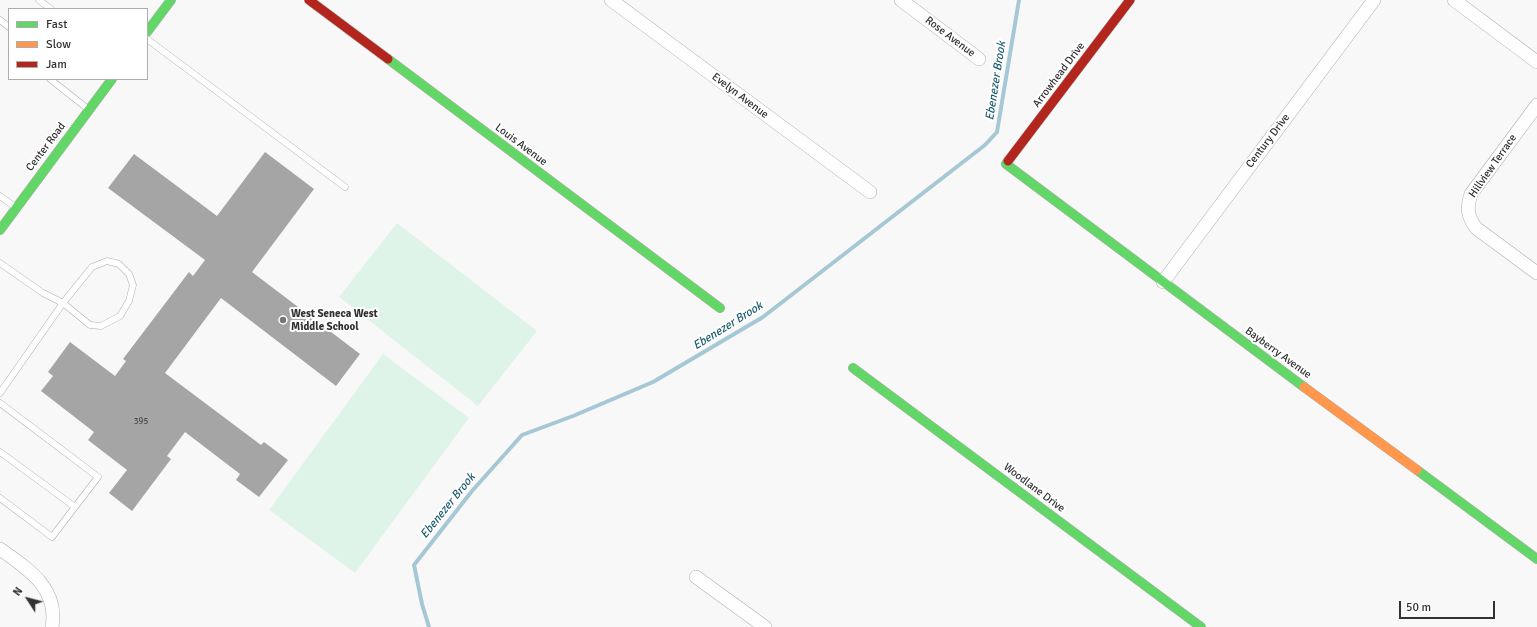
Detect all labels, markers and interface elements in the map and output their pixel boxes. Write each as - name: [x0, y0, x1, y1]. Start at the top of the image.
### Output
- legend: [8, 8, 148, 80]
- street label: Rose Avenue: [922, 14, 978, 60]
- text: Fast: [46, 17, 67, 32]
- text: Slow: [46, 37, 71, 52]
- street label: Arrowhead Drive: [1030, 40, 1088, 110]
- water label: Ebenezer Brook: [983, 41, 1009, 121]
- text: Jam: [46, 57, 67, 72]
- street label: Evelyn Avenue: [709, 70, 771, 122]
- street label: Century Drive: [1243, 111, 1293, 171]
- street label: Center Road: [23, 120, 69, 174]
- street label: Louis Avenue: [492, 121, 550, 169]
- street label: Hillview Terrace: [1466, 132, 1520, 200]
- water label: Ebenezer Brook: [690, 299, 766, 353]
- place label: West Seneca West Middle School: [291, 307, 378, 333]
- marker: West Seneca West Middle School: [278, 315, 288, 325]
- street label: Bayberry Avenue: [1242, 324, 1314, 382]
- house number: 395: [134, 417, 148, 427]
- street label: Woodlane Drive: [1001, 461, 1067, 515]
- water label: Ebenezer Brook: [417, 471, 479, 541]
- north arrow: [8, 579, 48, 619]
- text: N: [10, 585, 25, 599]
- scale bar: [1401, 593, 1497, 619]
- text: 50 m: [1406, 600, 1431, 615]

